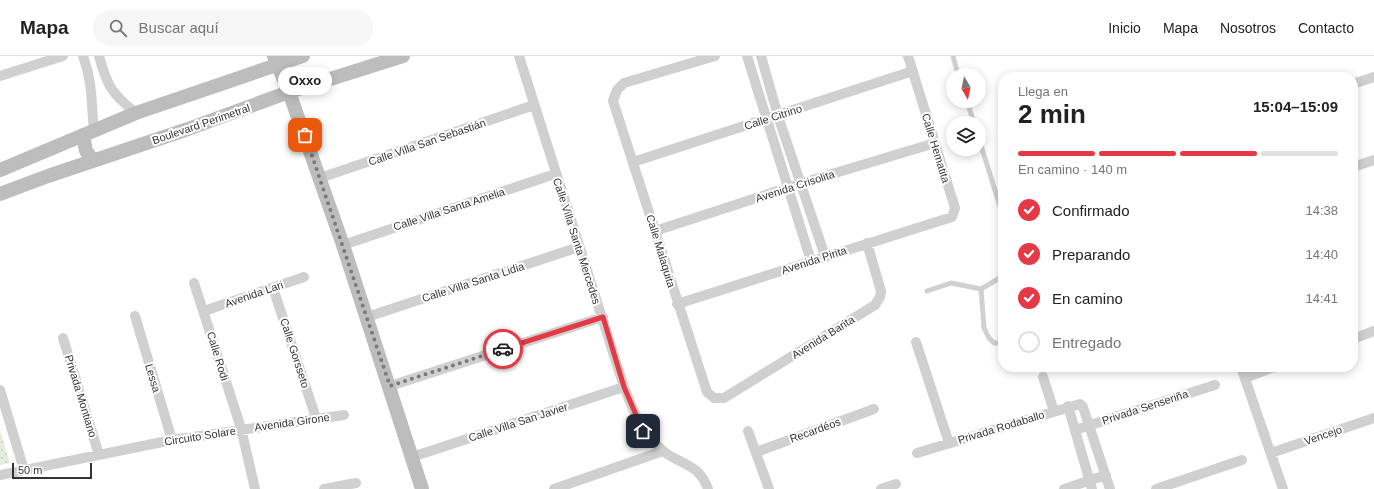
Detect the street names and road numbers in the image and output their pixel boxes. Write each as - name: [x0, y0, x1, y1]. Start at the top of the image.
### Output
- street label: Boulevard Perimetral: [150, 102, 252, 146]
- street label: Calle Citrino: [743, 102, 803, 132]
- street label: Calle Hematita: [920, 112, 953, 185]
- street label: Calle Villa San Sebastián: [367, 116, 487, 168]
- street label: Avenida Crisolita: [754, 167, 837, 204]
- street label: Calle Villa Santa Mercedes: [551, 176, 603, 306]
- street label: Calle Villa Santa Amelia: [392, 185, 507, 233]
- street label: Calle Malaquita: [644, 213, 678, 290]
- street label: Avenida Pirita: [780, 244, 849, 276]
- street label: Calle Villa Santa Lidia: [420, 260, 526, 304]
- street label: Avenida Lari: [223, 278, 285, 310]
- street label: Avenida Barita: [790, 313, 857, 361]
- street label: Calle Gorsseto: [278, 317, 312, 389]
- street label: Calle Rodi: [205, 330, 231, 382]
- street label: Privada Montiano: [63, 353, 99, 439]
- street label: Lessa: [143, 362, 163, 395]
- street label: Privada Senseriña: [1100, 387, 1190, 427]
- street label: Calle Villa San Javier: [467, 400, 569, 444]
- street label: Privada Rodaballo: [956, 408, 1046, 446]
- street label: Avenida Girone: [254, 411, 330, 433]
- street label: Recardéos: [788, 415, 843, 445]
- street label: Vencejo: [1303, 423, 1343, 447]
- street label: Circuito Solare: [163, 424, 237, 448]

